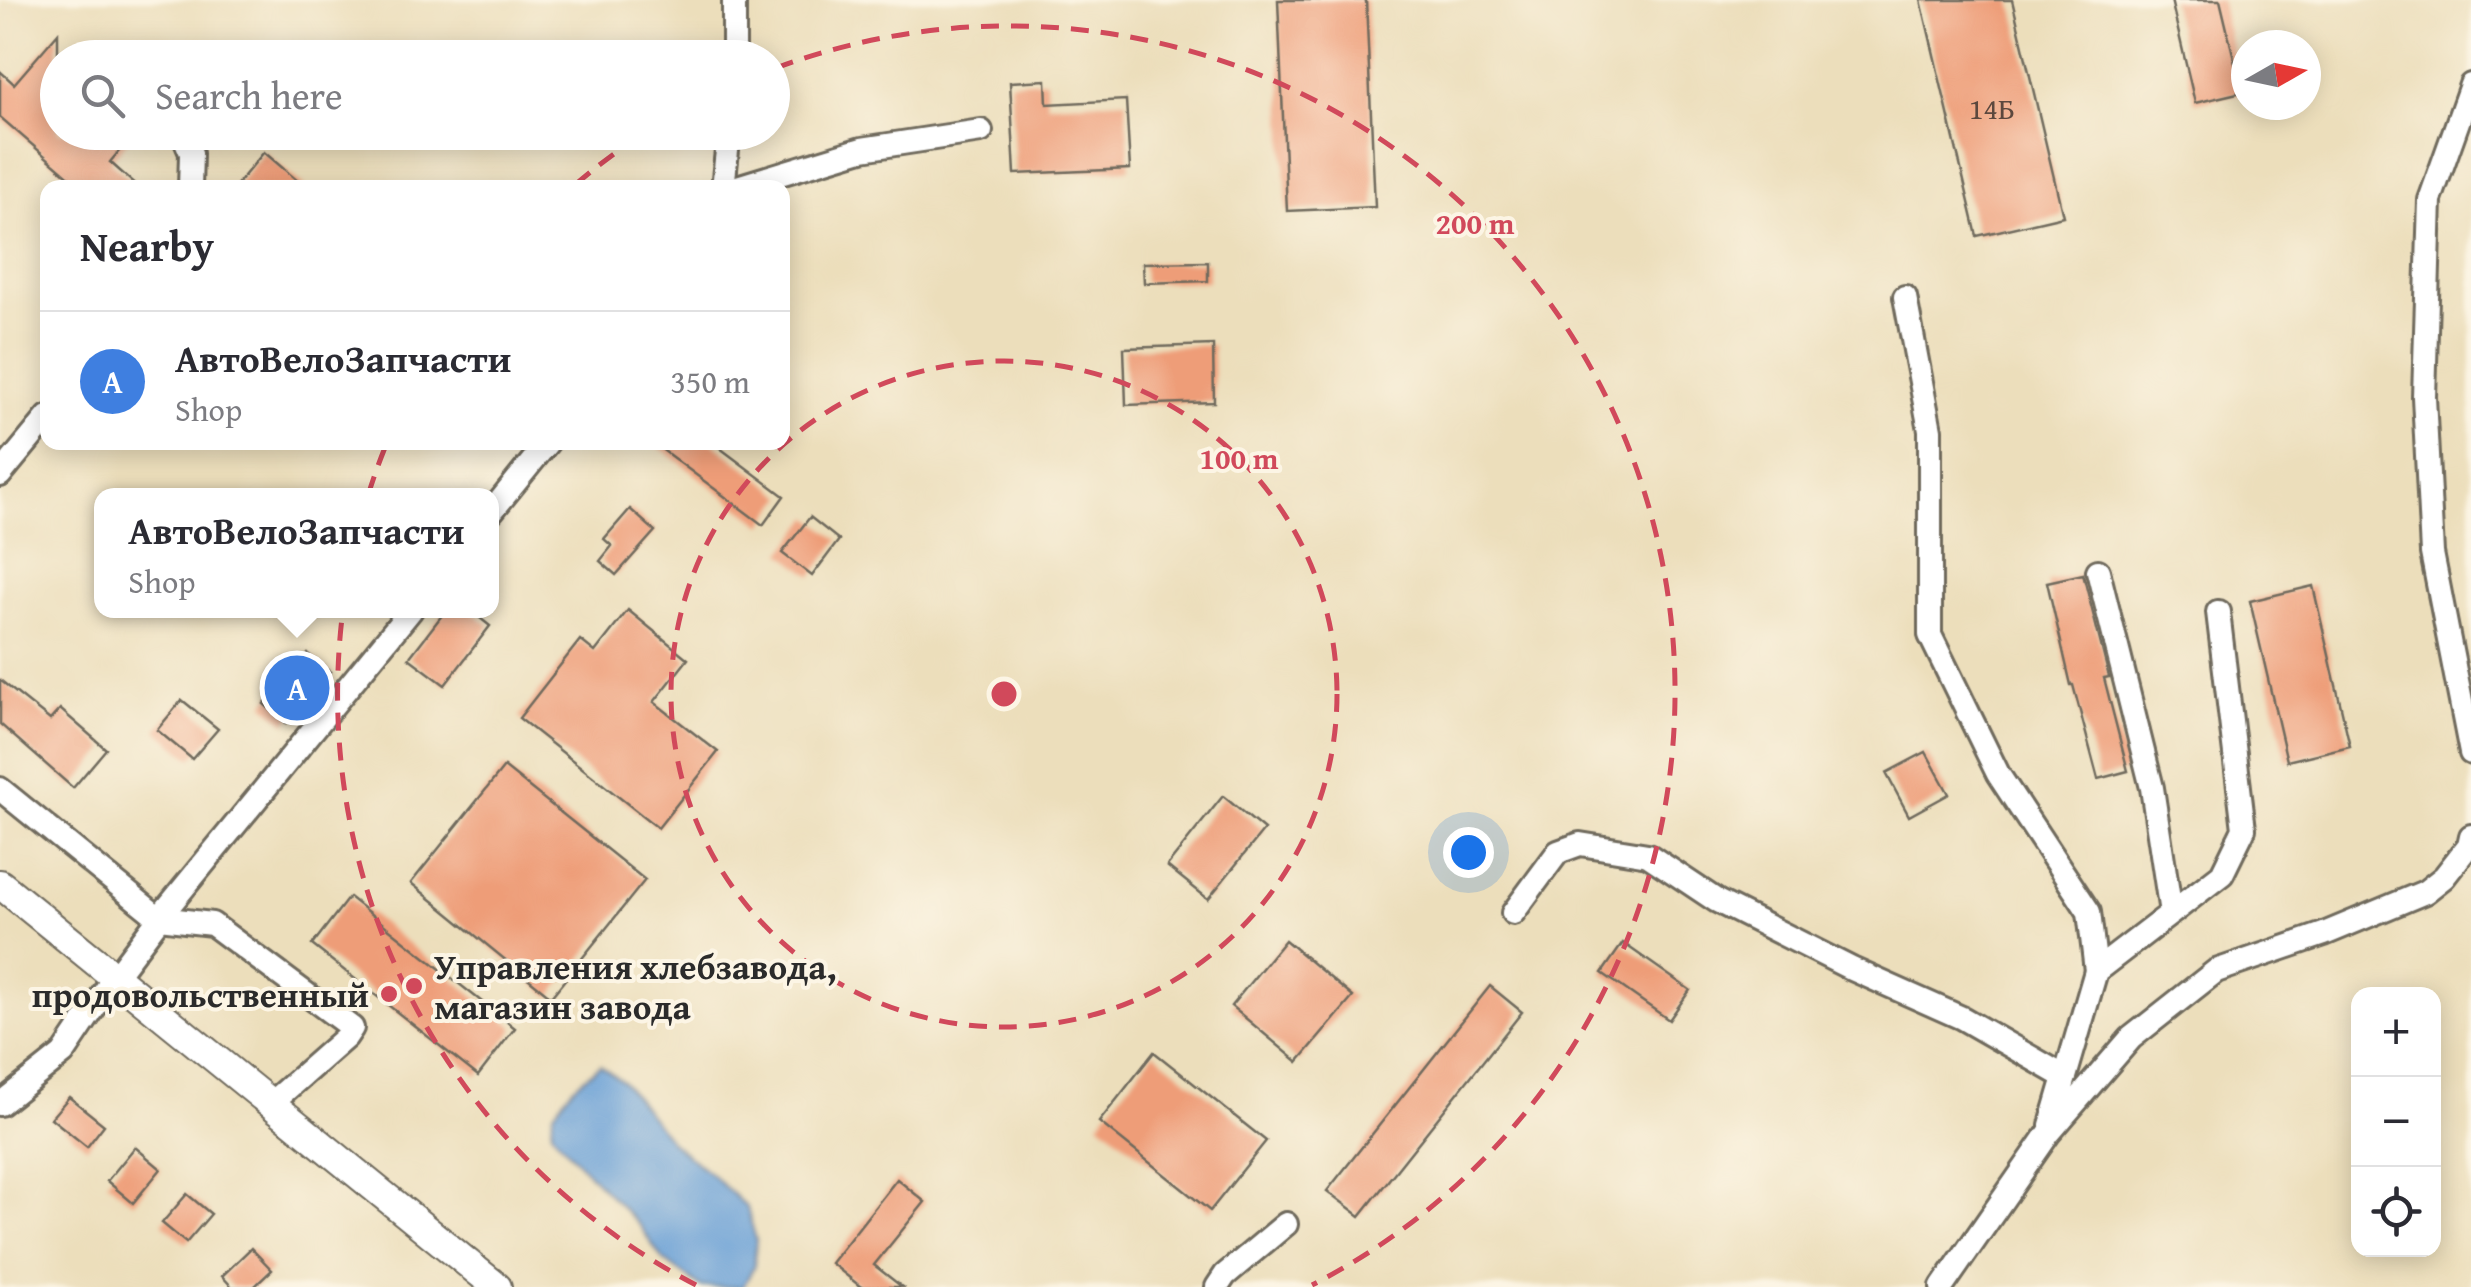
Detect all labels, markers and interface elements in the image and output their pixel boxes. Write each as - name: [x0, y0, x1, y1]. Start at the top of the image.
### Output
- north arrow: [2231, 30, 2321, 120]
- search box: [40, 40, 790, 150]
- text: Search here: [155, 67, 343, 123]
- icon: search: [75, 68, 130, 123]
- house number: 14Б: [1969, 86, 2015, 130]
- text: 200 m: [1436, 201, 1515, 245]
- text: Nearby: [80, 215, 214, 276]
- text: АвтоВелоЗапчасти: [175, 330, 511, 386]
- text: A: [102, 358, 123, 405]
- text: 350 m: [671, 358, 750, 405]
- text: Shop: [175, 386, 242, 433]
- text: 100 m: [1200, 436, 1279, 480]
- popup: [94, 488, 499, 618]
- text: АвтоВелоЗапчасти: [128, 502, 465, 558]
- text: Shop: [128, 558, 196, 605]
- pin: A: [264, 650, 330, 726]
- centre of rings: [986, 676, 1022, 712]
- your location: [1443, 827, 1494, 878]
- place label: Управления хлебзавода, магазин завода: [434, 941, 836, 1032]
- place label: продовольственный: [32, 969, 369, 1020]
- marker: Управления хлебзавода, магазин завода: [403, 975, 425, 997]
- marker: продовольственный: [378, 983, 400, 1005]
- map controls: [2351, 987, 2441, 1257]
- button: +: [2351, 987, 2441, 1077]
- button: −: [2351, 1077, 2441, 1167]
- button: locate: [2351, 1167, 2441, 1257]

